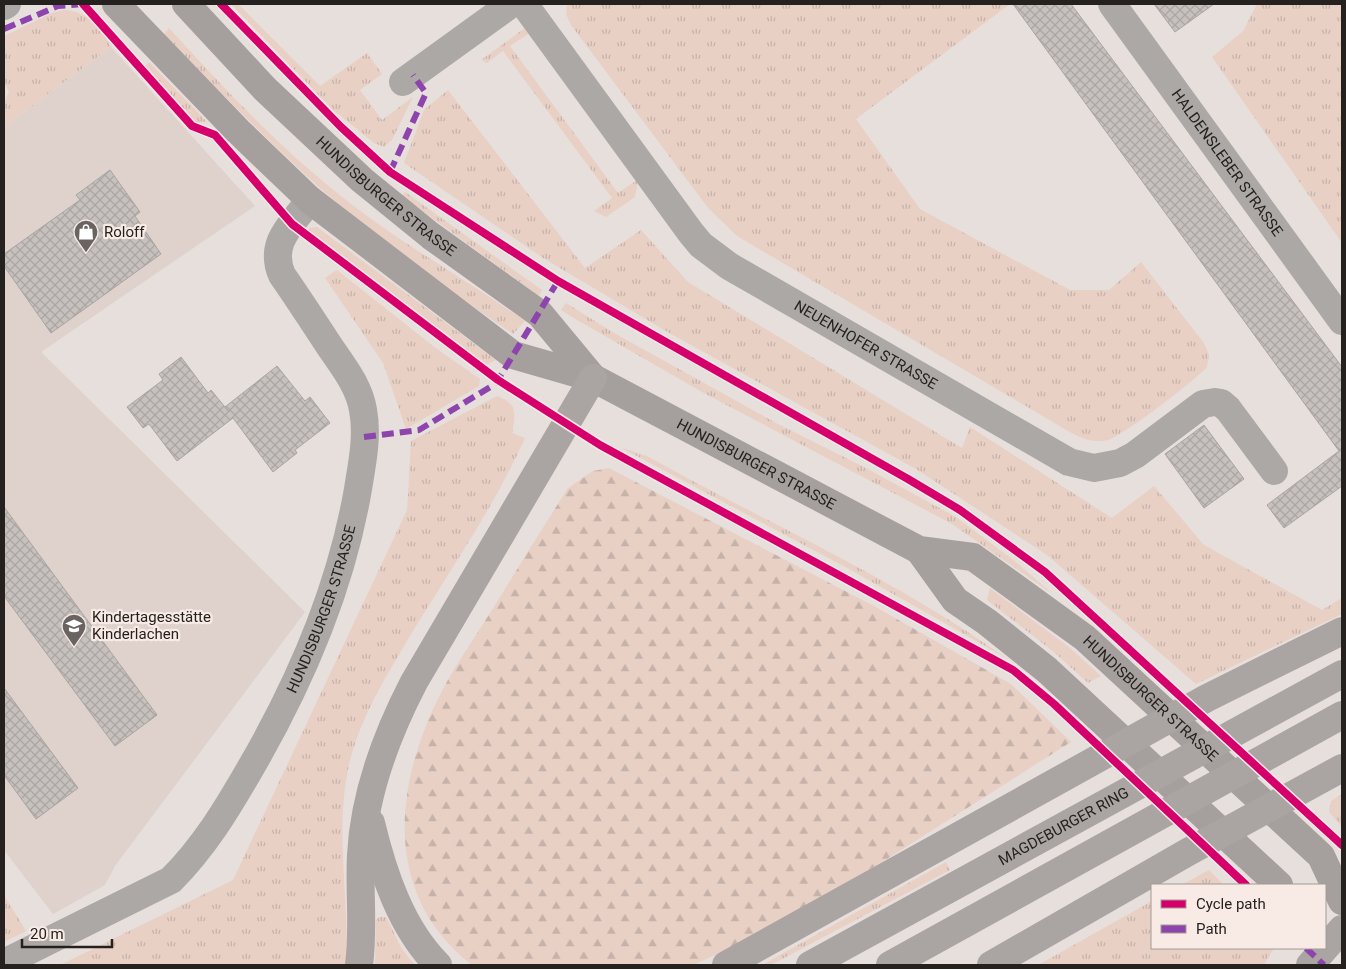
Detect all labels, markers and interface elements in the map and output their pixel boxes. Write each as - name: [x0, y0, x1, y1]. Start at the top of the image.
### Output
- street label: HALDENSLEBER STRASSE: [1168, 86, 1287, 240]
- street label: HUNDISBURGER STRASSE: [312, 133, 460, 260]
- shop icon: Roloff: [73, 219, 99, 253]
- place label: Roloff: [104, 223, 145, 241]
- street label: NEUENHOFER STRASSE: [791, 297, 941, 393]
- street label: HUNDISBURGER STRASSE: [674, 415, 839, 514]
- street label: HUNDISBURGER STRASSE: [283, 523, 360, 696]
- place label: Kindertagesstätte Kinderlachen: [92, 608, 211, 643]
- school or university icon: Kindertagesstätte Kinderlachen: [61, 613, 87, 647]
- street label: HUNDISBURGER STRASSE: [1079, 632, 1222, 766]
- street label: MAGDEBURGER RING: [995, 783, 1132, 869]
- legend: [1151, 884, 1326, 949]
- text: Cycle path: [1196, 895, 1266, 913]
- scale bar: [22, 916, 112, 948]
- text: Path: [1196, 920, 1227, 938]
- text: 20 m: [30, 925, 64, 943]

